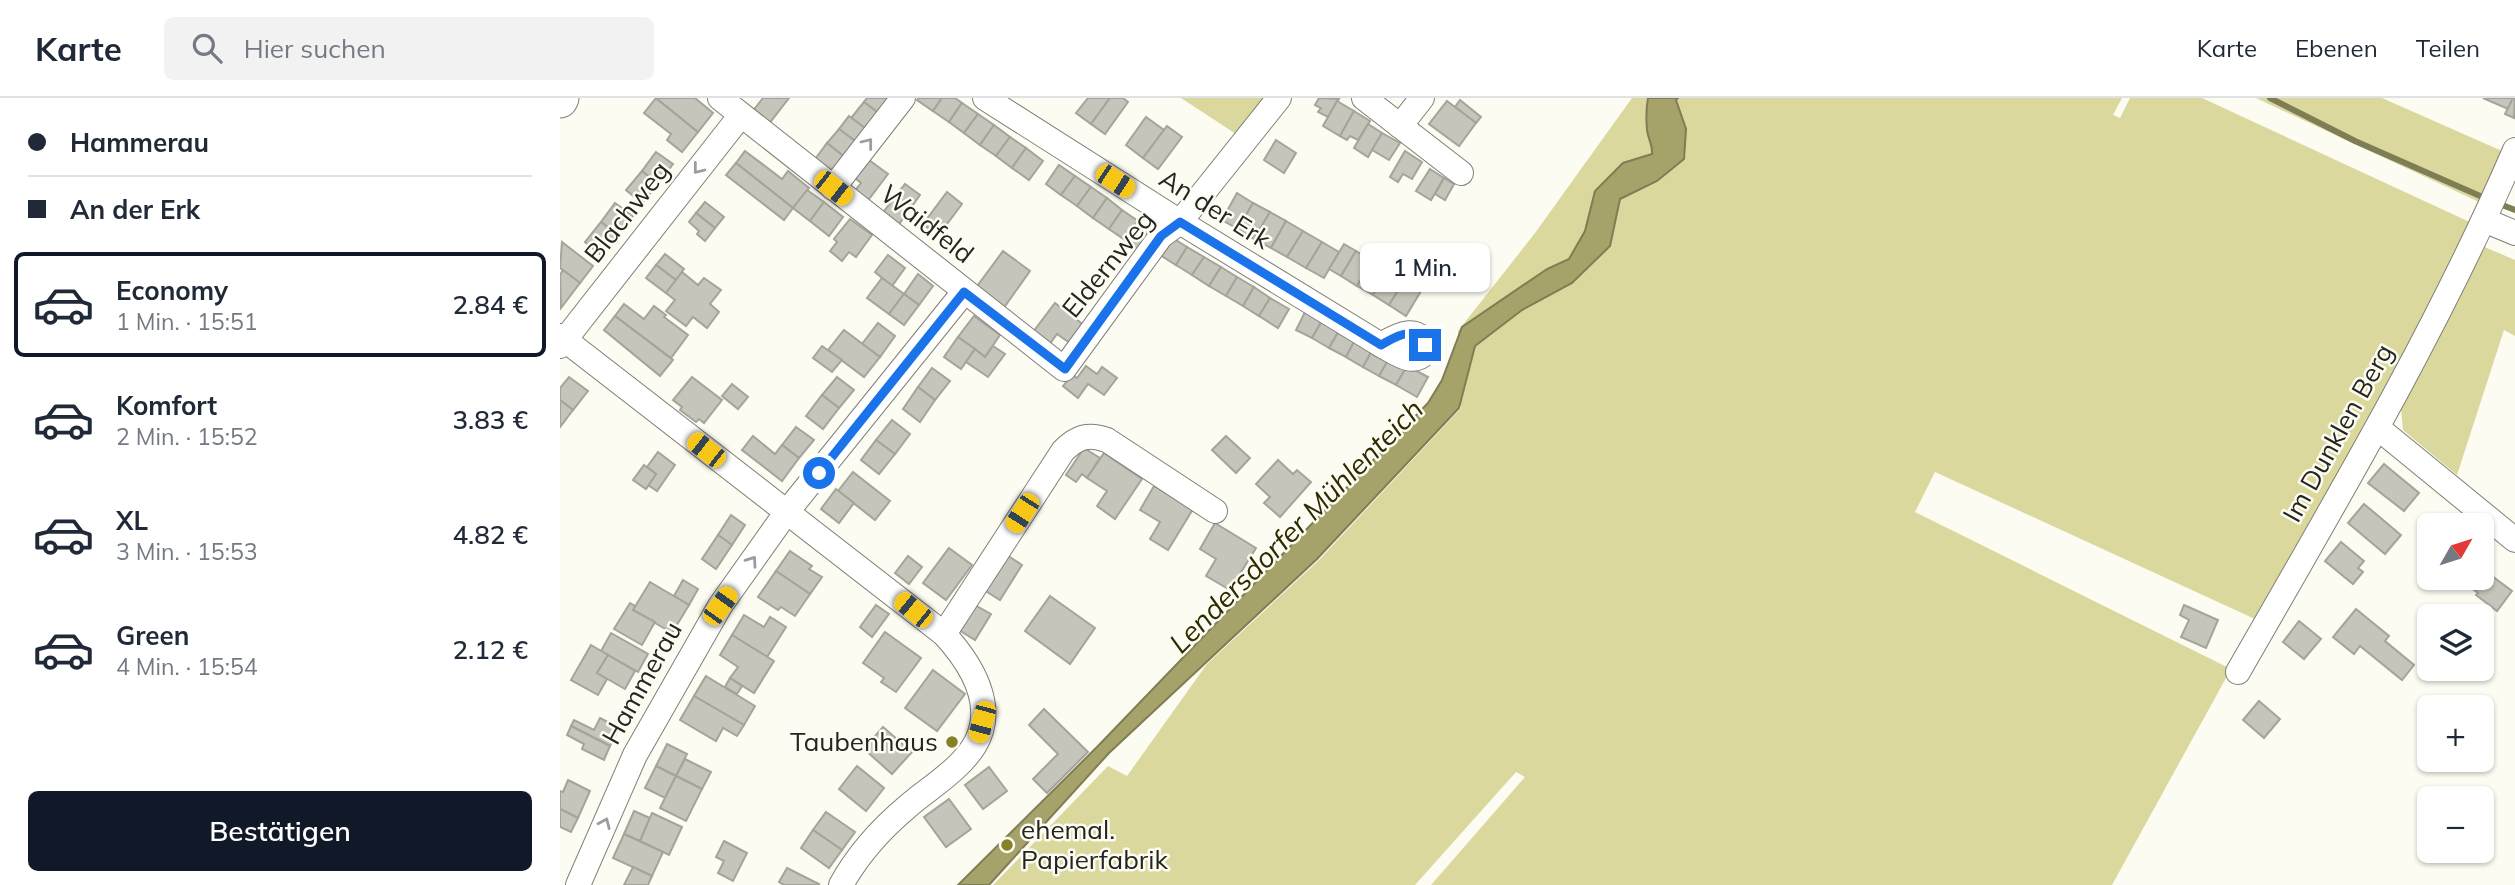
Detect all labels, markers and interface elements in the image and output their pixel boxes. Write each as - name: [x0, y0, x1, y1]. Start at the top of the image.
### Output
- search box: [164, 17, 654, 80]
- text: Karte: [35, 28, 122, 69]
- icon: search: [188, 29, 226, 67]
- text: Hier suchen: [244, 32, 386, 65]
- text: Karte: [2197, 33, 2257, 63]
- text: Ebenen: [2295, 33, 2378, 63]
- text: Teilen: [2416, 33, 2480, 63]
- text: Hammerau: [70, 126, 209, 159]
- one-way arrow: [860, 138, 873, 151]
- street label: Blachweg: [577, 154, 676, 269]
- one-way arrow: [694, 161, 707, 173]
- car: [1092, 161, 1139, 201]
- street label: An der Erk: [1153, 161, 1278, 256]
- car: [810, 167, 857, 209]
- street label: Waidfeld: [874, 177, 980, 270]
- text: An der Erk: [70, 193, 200, 226]
- street label: Eldernweg: [1055, 204, 1161, 324]
- callout: 1 Min.: [1360, 244, 1490, 292]
- text: 1 Min.: [1393, 253, 1457, 282]
- icon: car: [32, 273, 95, 336]
- text: Economy: [116, 274, 228, 307]
- text: 2.84 €: [452, 288, 528, 321]
- text: 1 Min. · 15:51: [116, 307, 258, 336]
- route end: [1409, 329, 1441, 361]
- street label: Im Dunklen Berg: [2275, 338, 2400, 528]
- icon: car: [32, 388, 95, 451]
- text: Komfort: [116, 389, 217, 422]
- water label: Lendersdorfer Mühlenteich: [1161, 391, 1430, 660]
- text: 3.83 €: [452, 403, 528, 436]
- text: 2 Min. · 15:52: [116, 422, 258, 451]
- car: [683, 429, 730, 471]
- route start: [803, 457, 835, 489]
- car: [1002, 490, 1043, 536]
- icon: car: [32, 503, 95, 566]
- text: XL: [116, 504, 148, 537]
- north arrow: [2417, 513, 2494, 590]
- map controls: [2417, 513, 2494, 863]
- text: 4.82 €: [452, 518, 528, 551]
- text: 3 Min. · 15:53: [116, 537, 258, 566]
- one-way arrow: [744, 556, 757, 569]
- car: [700, 583, 741, 629]
- car: [891, 589, 936, 631]
- button: layers: [2417, 604, 2494, 681]
- street label: Hammerau: [594, 616, 689, 750]
- icon: car: [32, 618, 95, 681]
- text: Green: [116, 619, 189, 652]
- text: 2.12 €: [452, 633, 528, 666]
- text: 4 Min. · 15:54: [116, 652, 258, 681]
- button: +: [2417, 695, 2494, 772]
- car: [967, 699, 998, 745]
- place label: Taubenhaus: [790, 725, 938, 758]
- marker: Taubenhaus: [944, 734, 960, 750]
- button: −: [2417, 786, 2494, 863]
- button: Bestätigen: [28, 791, 532, 871]
- place label: ehemal. Papierfabrik: [1021, 813, 1168, 876]
- one-way arrow: [597, 817, 611, 830]
- marker: ehemal. Papierfabrik: [999, 837, 1015, 853]

